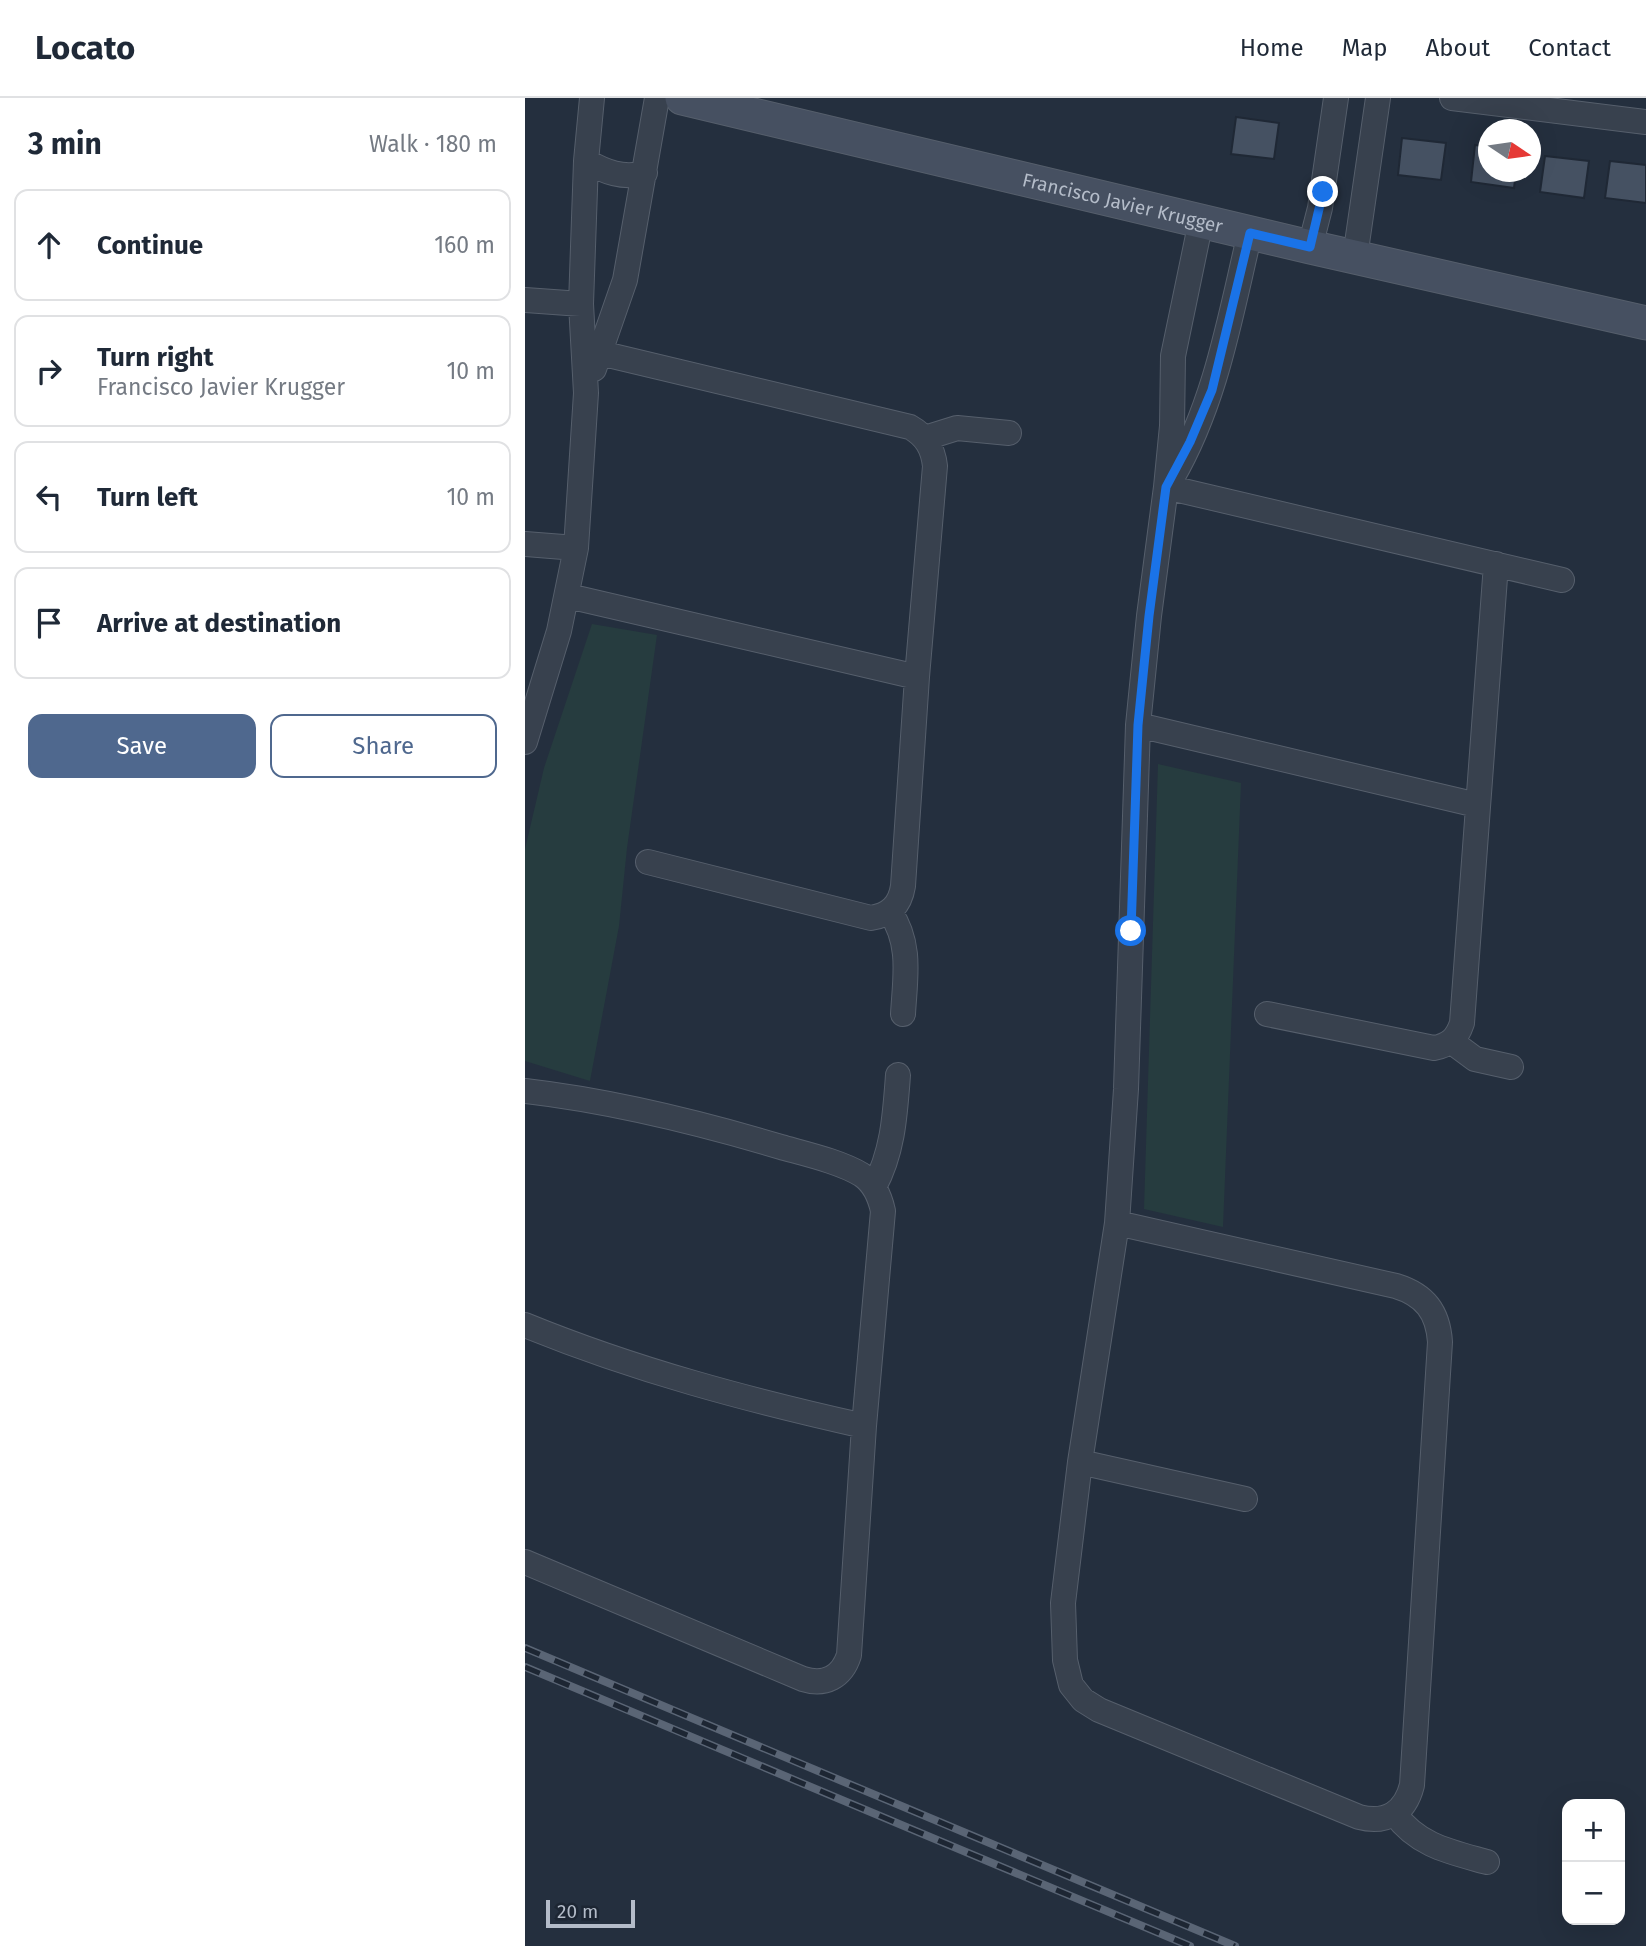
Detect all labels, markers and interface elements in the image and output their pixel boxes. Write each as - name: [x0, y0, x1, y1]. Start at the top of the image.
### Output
- text: Locato: [35, 28, 135, 68]
- text: Home: [1240, 34, 1304, 62]
- text: Map: [1342, 34, 1388, 62]
- text: About: [1426, 34, 1490, 62]
- text: Contact: [1528, 34, 1611, 62]
- north arrow: [1478, 119, 1541, 182]
- text: 3 min: [28, 126, 102, 162]
- text: Walk · 180 m: [369, 130, 497, 158]
- street label: Francisco Javier Krugger: [1020, 168, 1226, 238]
- route end: [1307, 176, 1338, 207]
- icon: ahead: [30, 226, 68, 264]
- text: Continue: [97, 230, 203, 261]
- text: 160 m: [434, 231, 495, 259]
- text: Turn right: [97, 342, 214, 373]
- icon: right: [30, 352, 68, 390]
- text: 10 m: [446, 357, 495, 385]
- text: Francisco Javier Krugger: [97, 373, 345, 401]
- icon: left: [30, 478, 68, 516]
- text: Turn left: [97, 482, 198, 513]
- text: 10 m: [446, 483, 495, 511]
- icon: arrive: [30, 604, 68, 642]
- text: Arrive at destination: [97, 608, 341, 639]
- button: Save: [28, 714, 256, 778]
- button: Share: [270, 714, 497, 778]
- route start: [1115, 915, 1146, 946]
- map controls: [1562, 1799, 1625, 1925]
- button: +: [1562, 1799, 1625, 1862]
- button: −: [1562, 1862, 1625, 1925]
- scale bar: [546, 1897, 635, 1929]
- text: 20 m: [557, 1900, 598, 1923]

